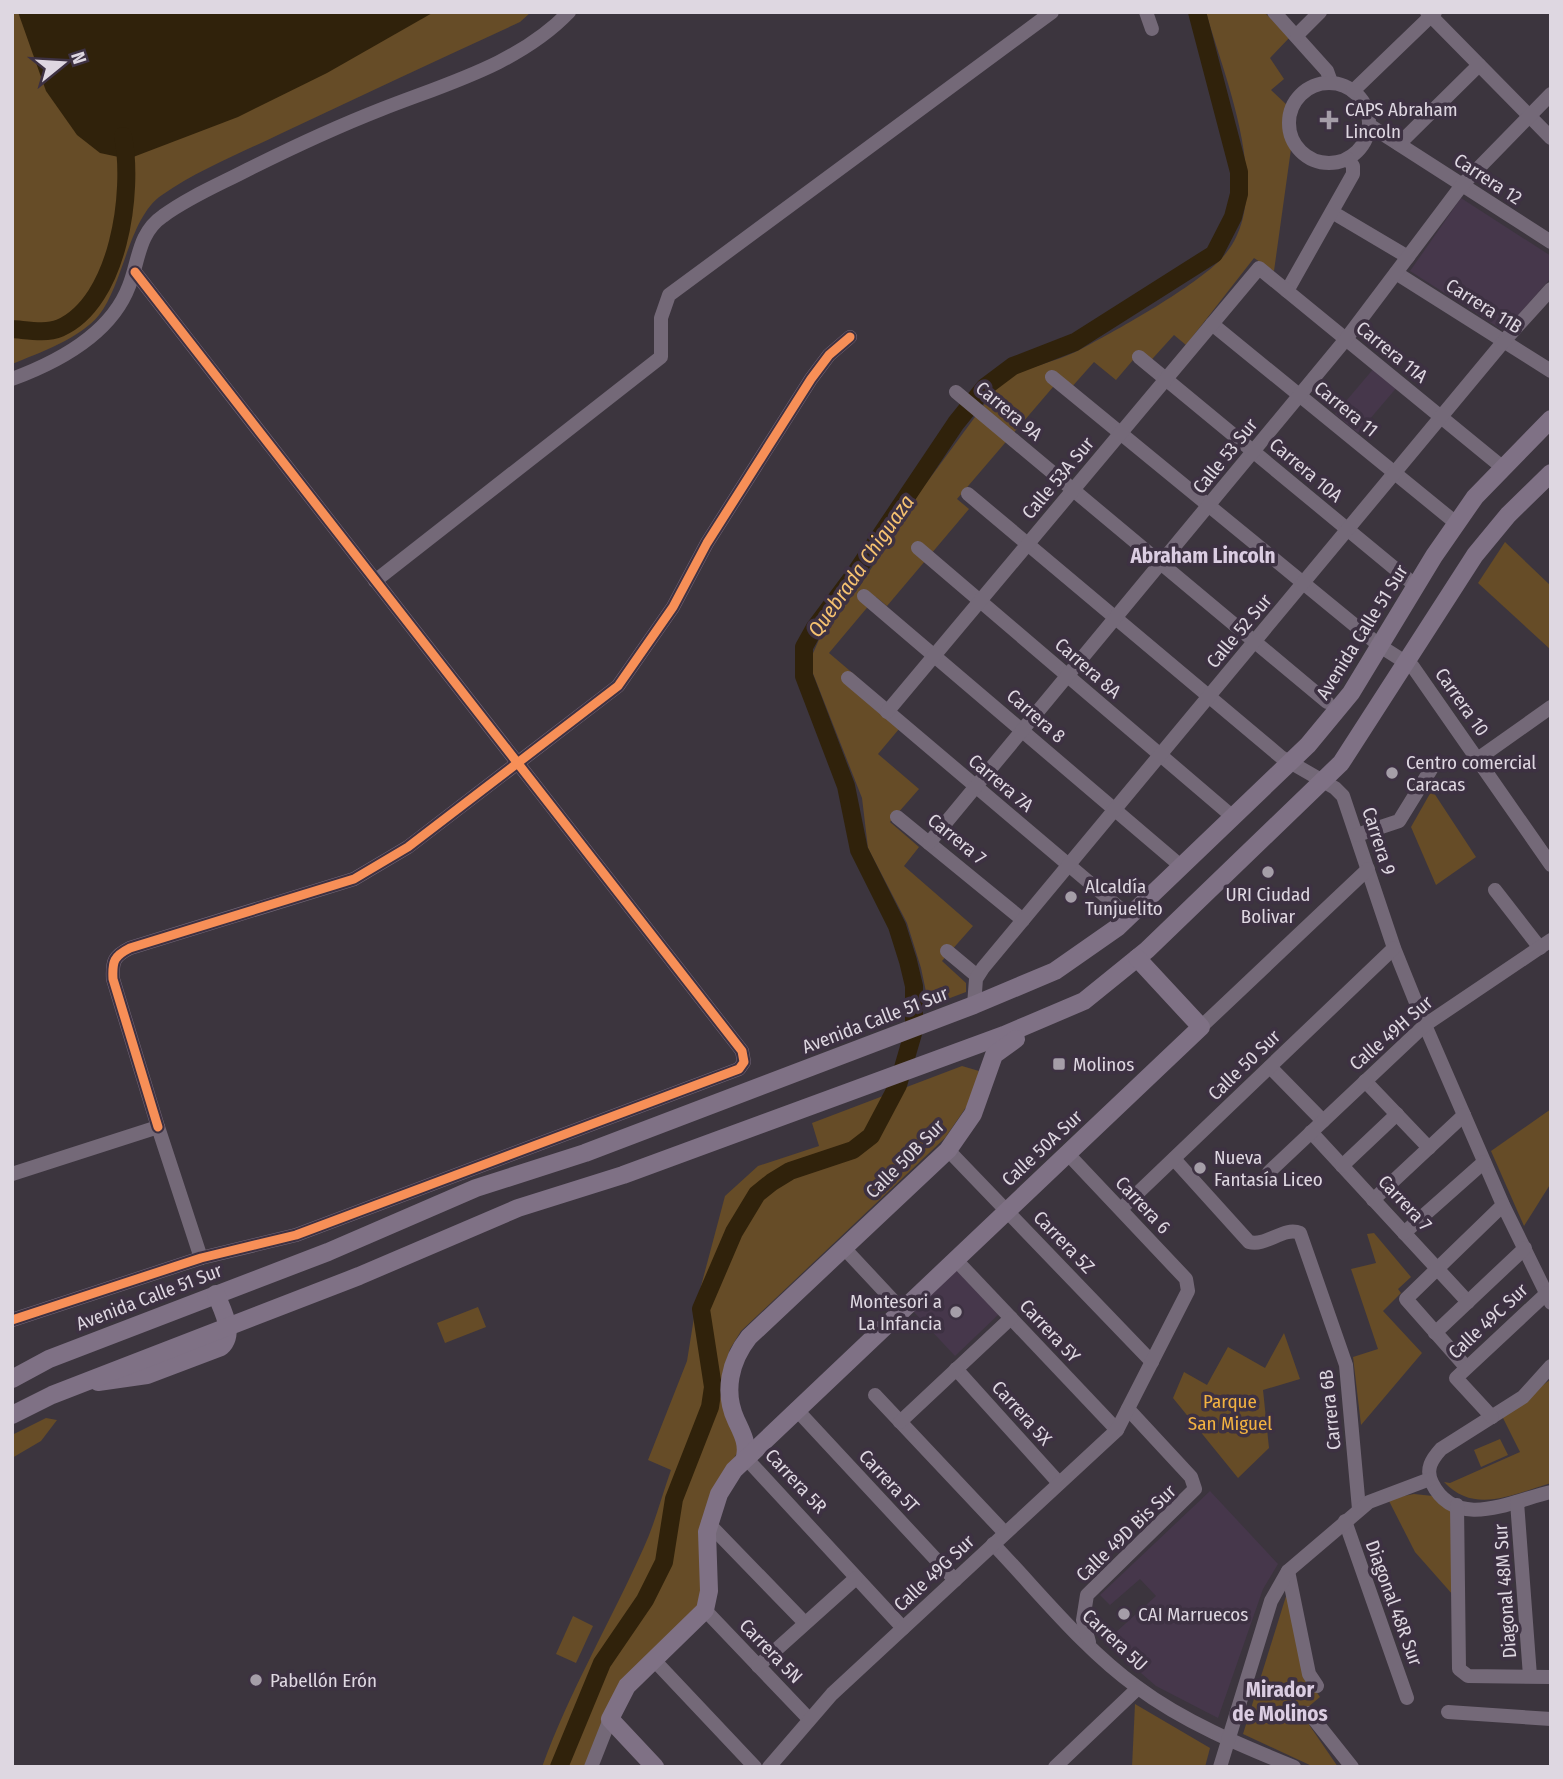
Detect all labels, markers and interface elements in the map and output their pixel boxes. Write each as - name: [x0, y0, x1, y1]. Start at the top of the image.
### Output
- north arrow: [28, 28, 98, 98]
- text: N: [66, 49, 91, 67]
- place label: CAPS Abraham Lincoln: [1345, 98, 1458, 143]
- marker: CAPS Abraham Lincoln: [1319, 110, 1339, 130]
- street label: Carrera 12: [1450, 149, 1526, 209]
- street label: Carrera 11B: [1442, 274, 1526, 338]
- street label: Carrera 11A: [1352, 316, 1432, 388]
- street label: Carrera 11: [1310, 376, 1382, 442]
- street label: Carrera 9A: [971, 377, 1047, 445]
- street label: Calle 53 Sur: [1188, 414, 1262, 498]
- street label: Calle 53A Sur: [1017, 432, 1099, 524]
- street label: Carrera 10A: [1265, 433, 1347, 507]
- water label: Quebrada Chiguaza: [802, 490, 920, 642]
- district label: Abraham Lincoln: [1129, 543, 1276, 569]
- street label: Avenida Calle 51 Sur: [1311, 560, 1413, 704]
- street label: Calle 52 Sur: [1201, 589, 1277, 673]
- street label: Carrera 8A: [1050, 633, 1126, 703]
- street label: Carrera 10: [1430, 663, 1494, 741]
- street label: Carrera 8: [1002, 684, 1070, 748]
- street label: Carrera 7A: [964, 749, 1038, 817]
- place label: Centro comercial Caracas: [1406, 751, 1536, 796]
- marker: Centro comercial Caracas: [1384, 765, 1400, 781]
- street label: Carrera 9: [1357, 804, 1401, 878]
- street label: Carrera 7: [923, 809, 991, 870]
- marker: URI Ciudad Bolivar: [1260, 864, 1276, 880]
- place label: Alcaldía Tunjuelito: [1085, 875, 1163, 920]
- place label: URI Ciudad Bolivar: [1225, 883, 1311, 928]
- marker: Alcaldía Tunjuelito: [1063, 889, 1079, 905]
- street label: Avenida Calle 51 Sur: [799, 981, 952, 1058]
- street label: Calle 49H Sur: [1345, 990, 1437, 1075]
- street label: Calle 50 Sur: [1203, 1025, 1285, 1105]
- place label: Molinos: [1073, 1053, 1134, 1076]
- marker: Molinos: [1051, 1056, 1067, 1072]
- street label: Calle 50A Sur: [997, 1105, 1087, 1191]
- street label: Calle 50B Sur: [861, 1115, 949, 1203]
- place label: Nueva Fantasía Liceo: [1214, 1146, 1323, 1191]
- marker: Nueva Fantasía Liceo: [1192, 1160, 1208, 1176]
- street label: Carrera 7: [1373, 1170, 1437, 1236]
- street label: Carrera 6: [1111, 1172, 1175, 1238]
- street label: Carrera 5Z: [1029, 1206, 1099, 1278]
- street label: Avenida Calle 51 Sur: [73, 1258, 226, 1335]
- street label: Calle 49C Sur: [1443, 1278, 1533, 1364]
- place label: Montesori a La Infancia: [850, 1290, 942, 1335]
- street label: Carrera 5Y: [1015, 1295, 1085, 1368]
- marker: Montesori a La Infancia: [948, 1304, 964, 1320]
- street label: Carrera 6B: [1314, 1369, 1346, 1451]
- street label: Carrera 5X: [987, 1376, 1057, 1450]
- park label: Parque San Miguel: [1188, 1390, 1272, 1435]
- street label: Carrera 5R: [760, 1444, 832, 1518]
- street label: Carrera 5T: [854, 1445, 924, 1517]
- street label: Calle 49D Bis Sur: [1071, 1479, 1181, 1586]
- street label: Diagonal 48M Sur: [1489, 1523, 1521, 1659]
- street label: Calle 49G Sur: [889, 1530, 979, 1616]
- street label: Diagonal 48R Sur: [1361, 1537, 1427, 1669]
- place label: CAI Marruecos: [1138, 1603, 1248, 1626]
- street label: Carrera 5U: [1078, 1604, 1152, 1676]
- marker: CAI Marruecos: [1116, 1606, 1132, 1622]
- street label: Carrera 5N: [735, 1614, 807, 1688]
- place label: Pabellón Erón: [270, 1669, 377, 1692]
- marker: Pabellón Erón: [248, 1672, 264, 1688]
- district label: Mirador de Molinos: [1232, 1677, 1328, 1727]

